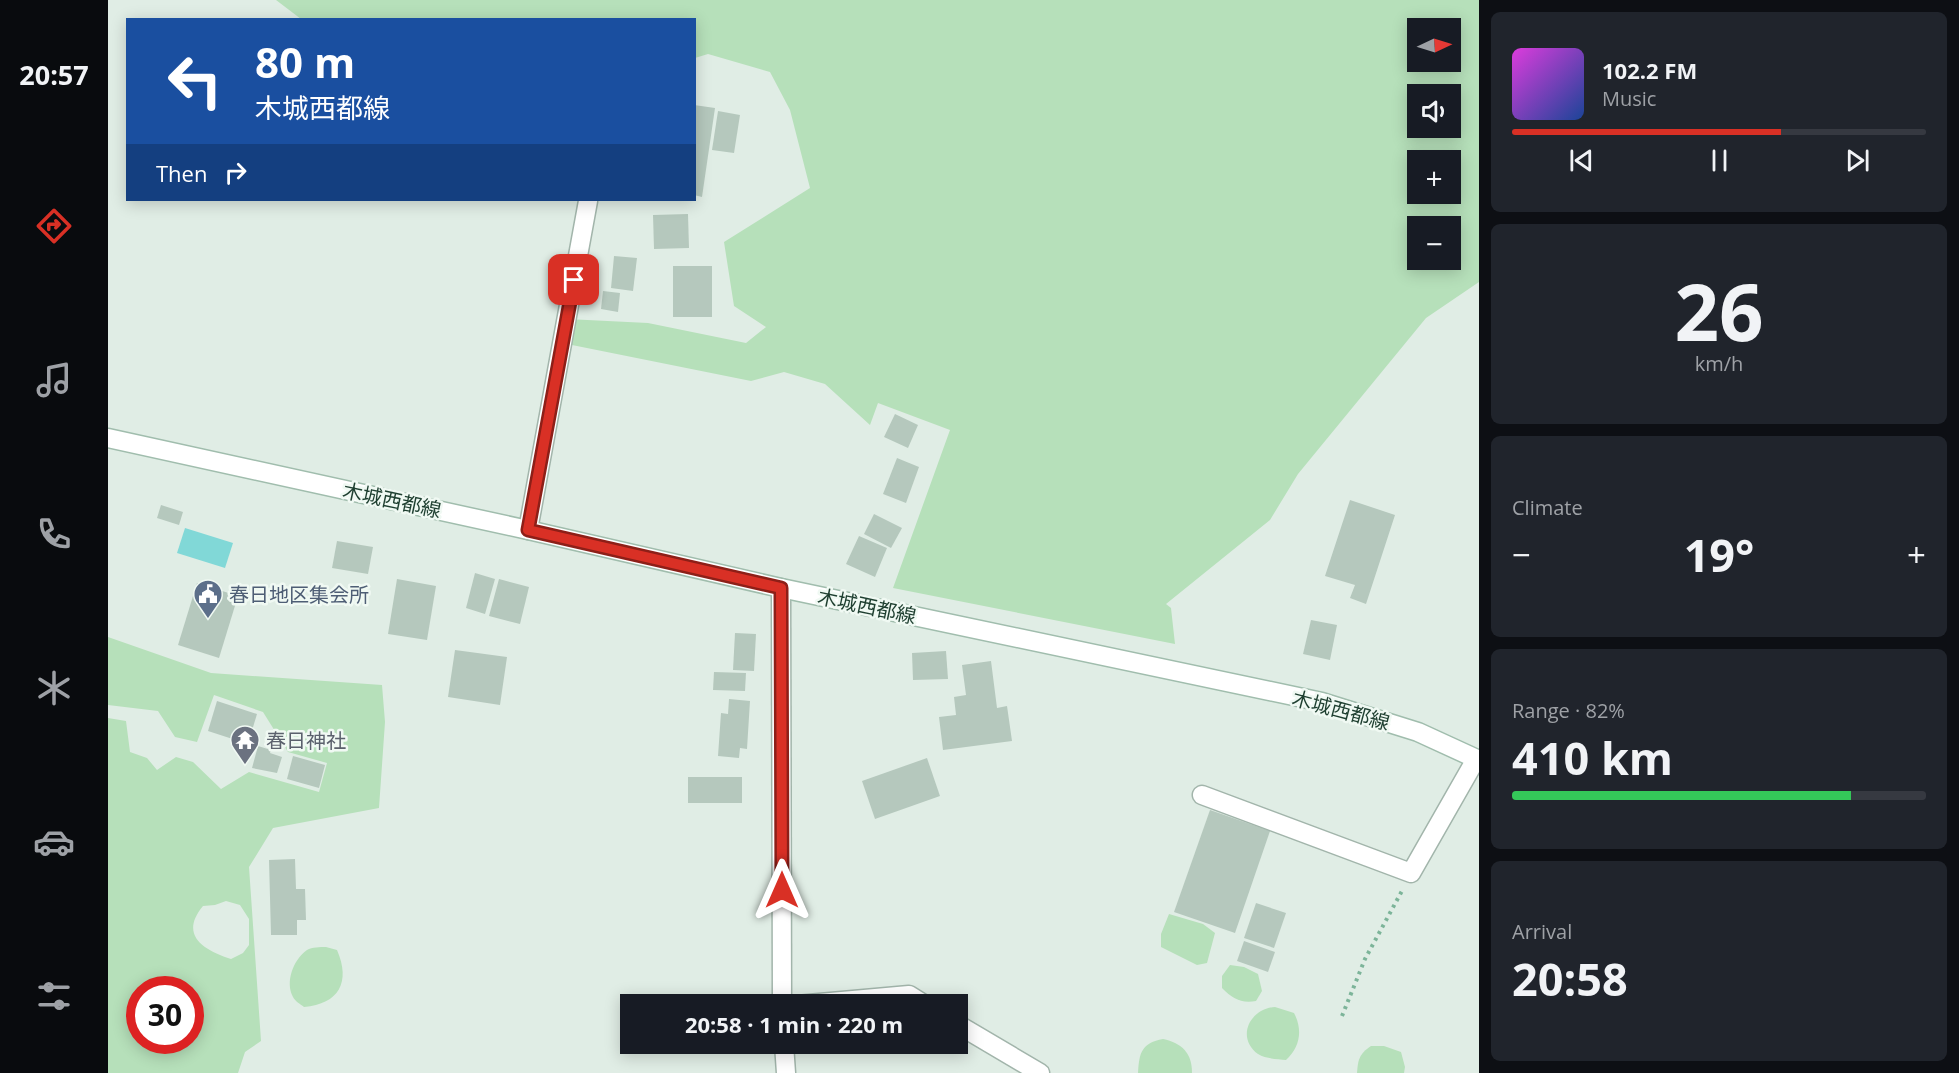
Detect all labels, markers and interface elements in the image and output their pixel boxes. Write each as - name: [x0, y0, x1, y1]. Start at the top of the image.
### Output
- north arrow: [1407, 18, 1461, 72]
- map controls: [1407, 18, 1461, 270]
- text: 80 m: [255, 33, 355, 90]
- icon: left: [156, 42, 234, 120]
- text: 102.2 FM: [1602, 55, 1697, 85]
- text: 20:57: [19, 56, 89, 93]
- button: sound: [1407, 84, 1461, 138]
- text: Music: [1602, 85, 1656, 112]
- text: 木城西都線: [255, 89, 390, 126]
- icon: previous: [1565, 144, 1598, 177]
- icon: pause: [1703, 144, 1736, 177]
- icon: next: [1841, 144, 1874, 177]
- button: +: [1407, 150, 1461, 204]
- icon: right: [219, 156, 252, 189]
- text: Then: [156, 158, 207, 188]
- icon: directions: [33, 205, 75, 247]
- button: −: [1407, 216, 1461, 270]
- pin: [548, 254, 599, 305]
- text: 26: [1674, 258, 1764, 364]
- icon: arrive: [557, 263, 590, 296]
- text: km/h: [1695, 350, 1743, 377]
- icon: music: [33, 359, 75, 401]
- street label: 木城西都線: [340, 476, 444, 524]
- text: Climate: [1512, 494, 1583, 521]
- icon: phone: [33, 513, 75, 555]
- text: 19°: [1684, 524, 1754, 585]
- text: −: [1512, 532, 1531, 577]
- text: +: [1907, 532, 1926, 577]
- public building icon: 春日地区集会所: [192, 578, 224, 620]
- place label: 春日地区集会所: [229, 581, 369, 608]
- street label: 木城西都線: [815, 582, 919, 630]
- icon: climate: [33, 667, 75, 709]
- street label: 木城西都線: [1289, 684, 1393, 736]
- text: Range · 82%: [1512, 697, 1625, 724]
- temple icon: 春日神社: [229, 724, 261, 766]
- place label: 春日神社: [266, 727, 346, 754]
- text: 410 km: [1512, 727, 1673, 788]
- icon: car: [33, 821, 75, 863]
- position arrow: [750, 858, 814, 922]
- text: Arrival: [1512, 918, 1572, 945]
- text: 20:58: [1512, 948, 1628, 1009]
- icon: filters: [33, 975, 75, 1017]
- speed limit sign: 30: [126, 976, 204, 1054]
- text: 20:58 · 1 min · 220 m: [685, 1009, 903, 1039]

